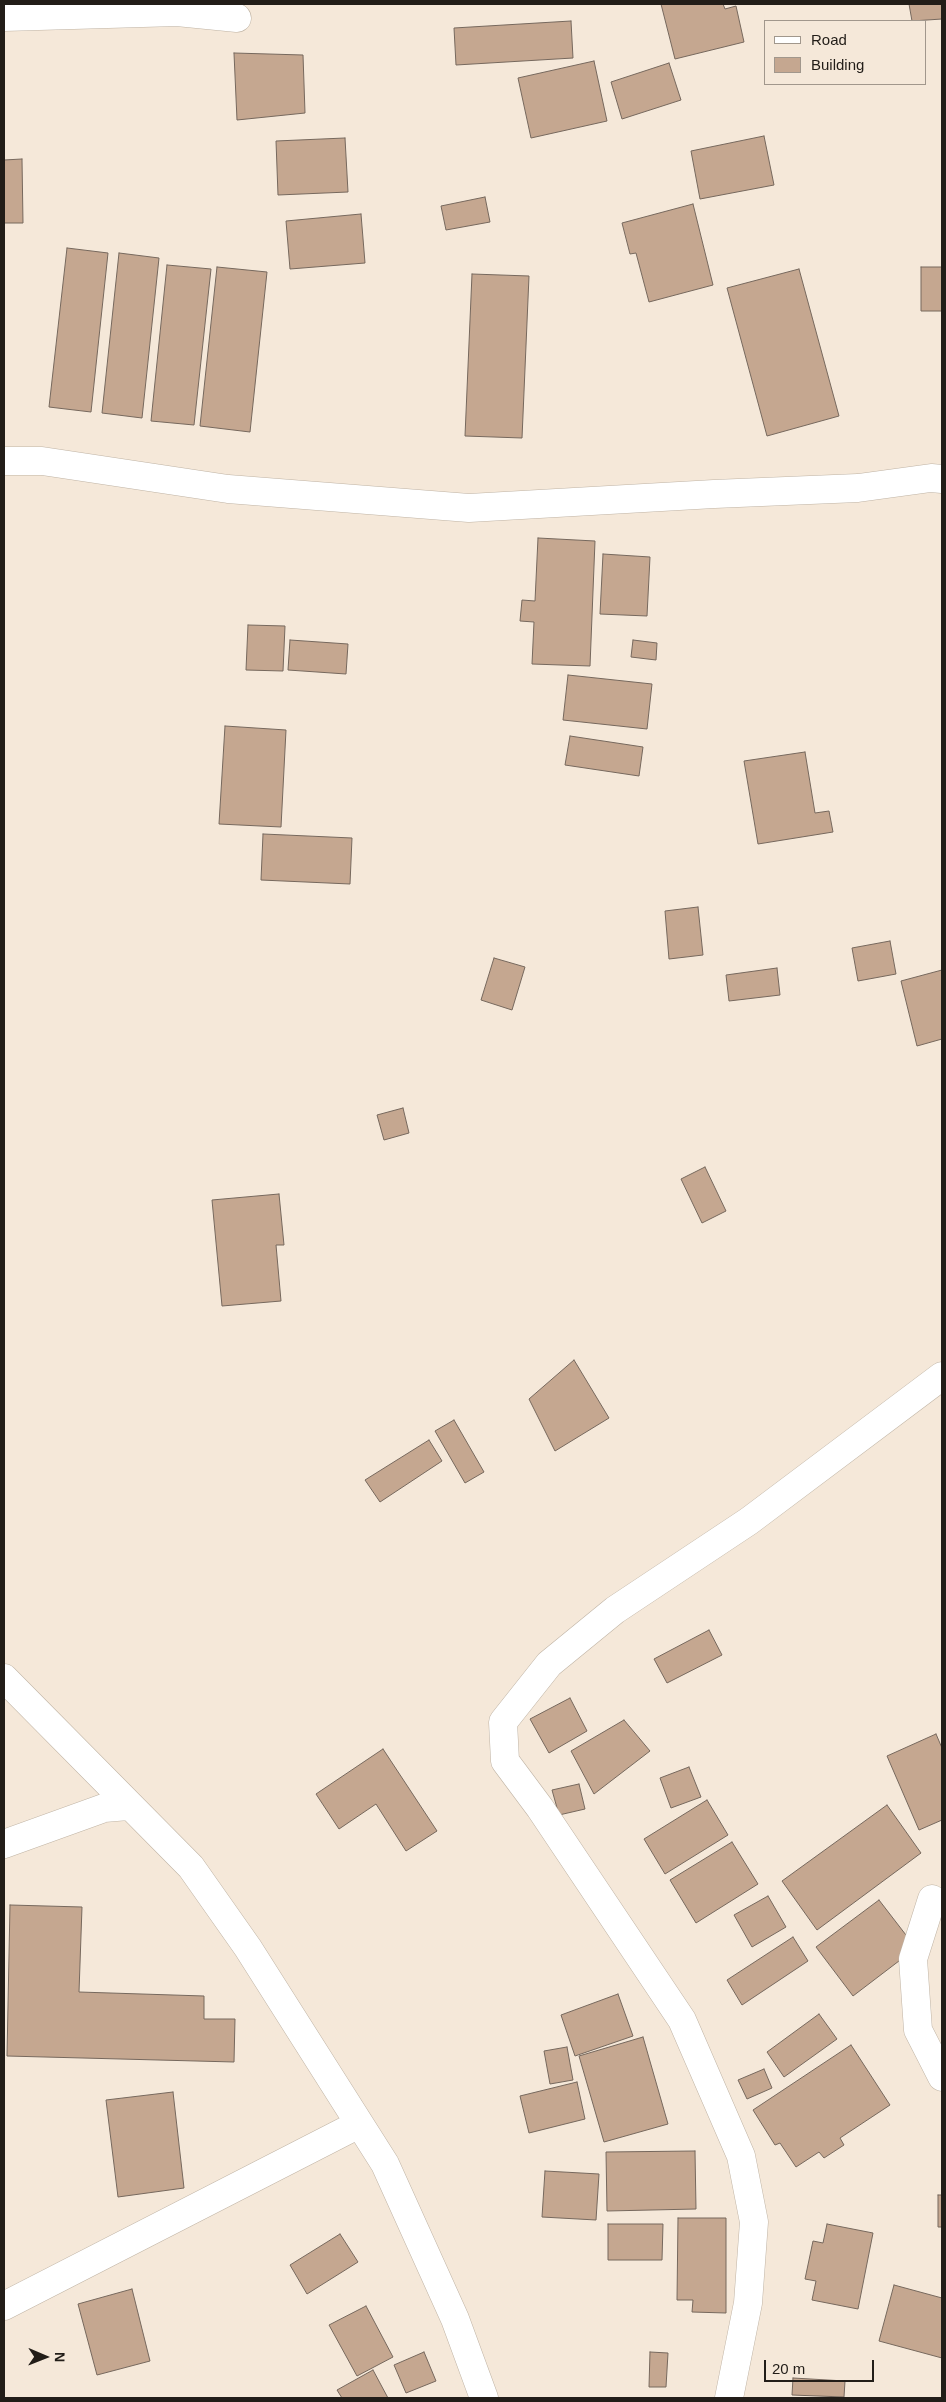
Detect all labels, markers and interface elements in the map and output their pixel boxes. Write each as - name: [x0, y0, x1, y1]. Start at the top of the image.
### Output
- legend: [764, 20, 926, 85]
- text: Road: [811, 31, 847, 48]
- text: Building: [811, 56, 864, 73]
- north arrow: [20, 2332, 70, 2382]
- scale bar: [766, 2350, 876, 2382]
- text: N: [52, 2352, 68, 2362]
- text: 20 m: [772, 2360, 805, 2377]

